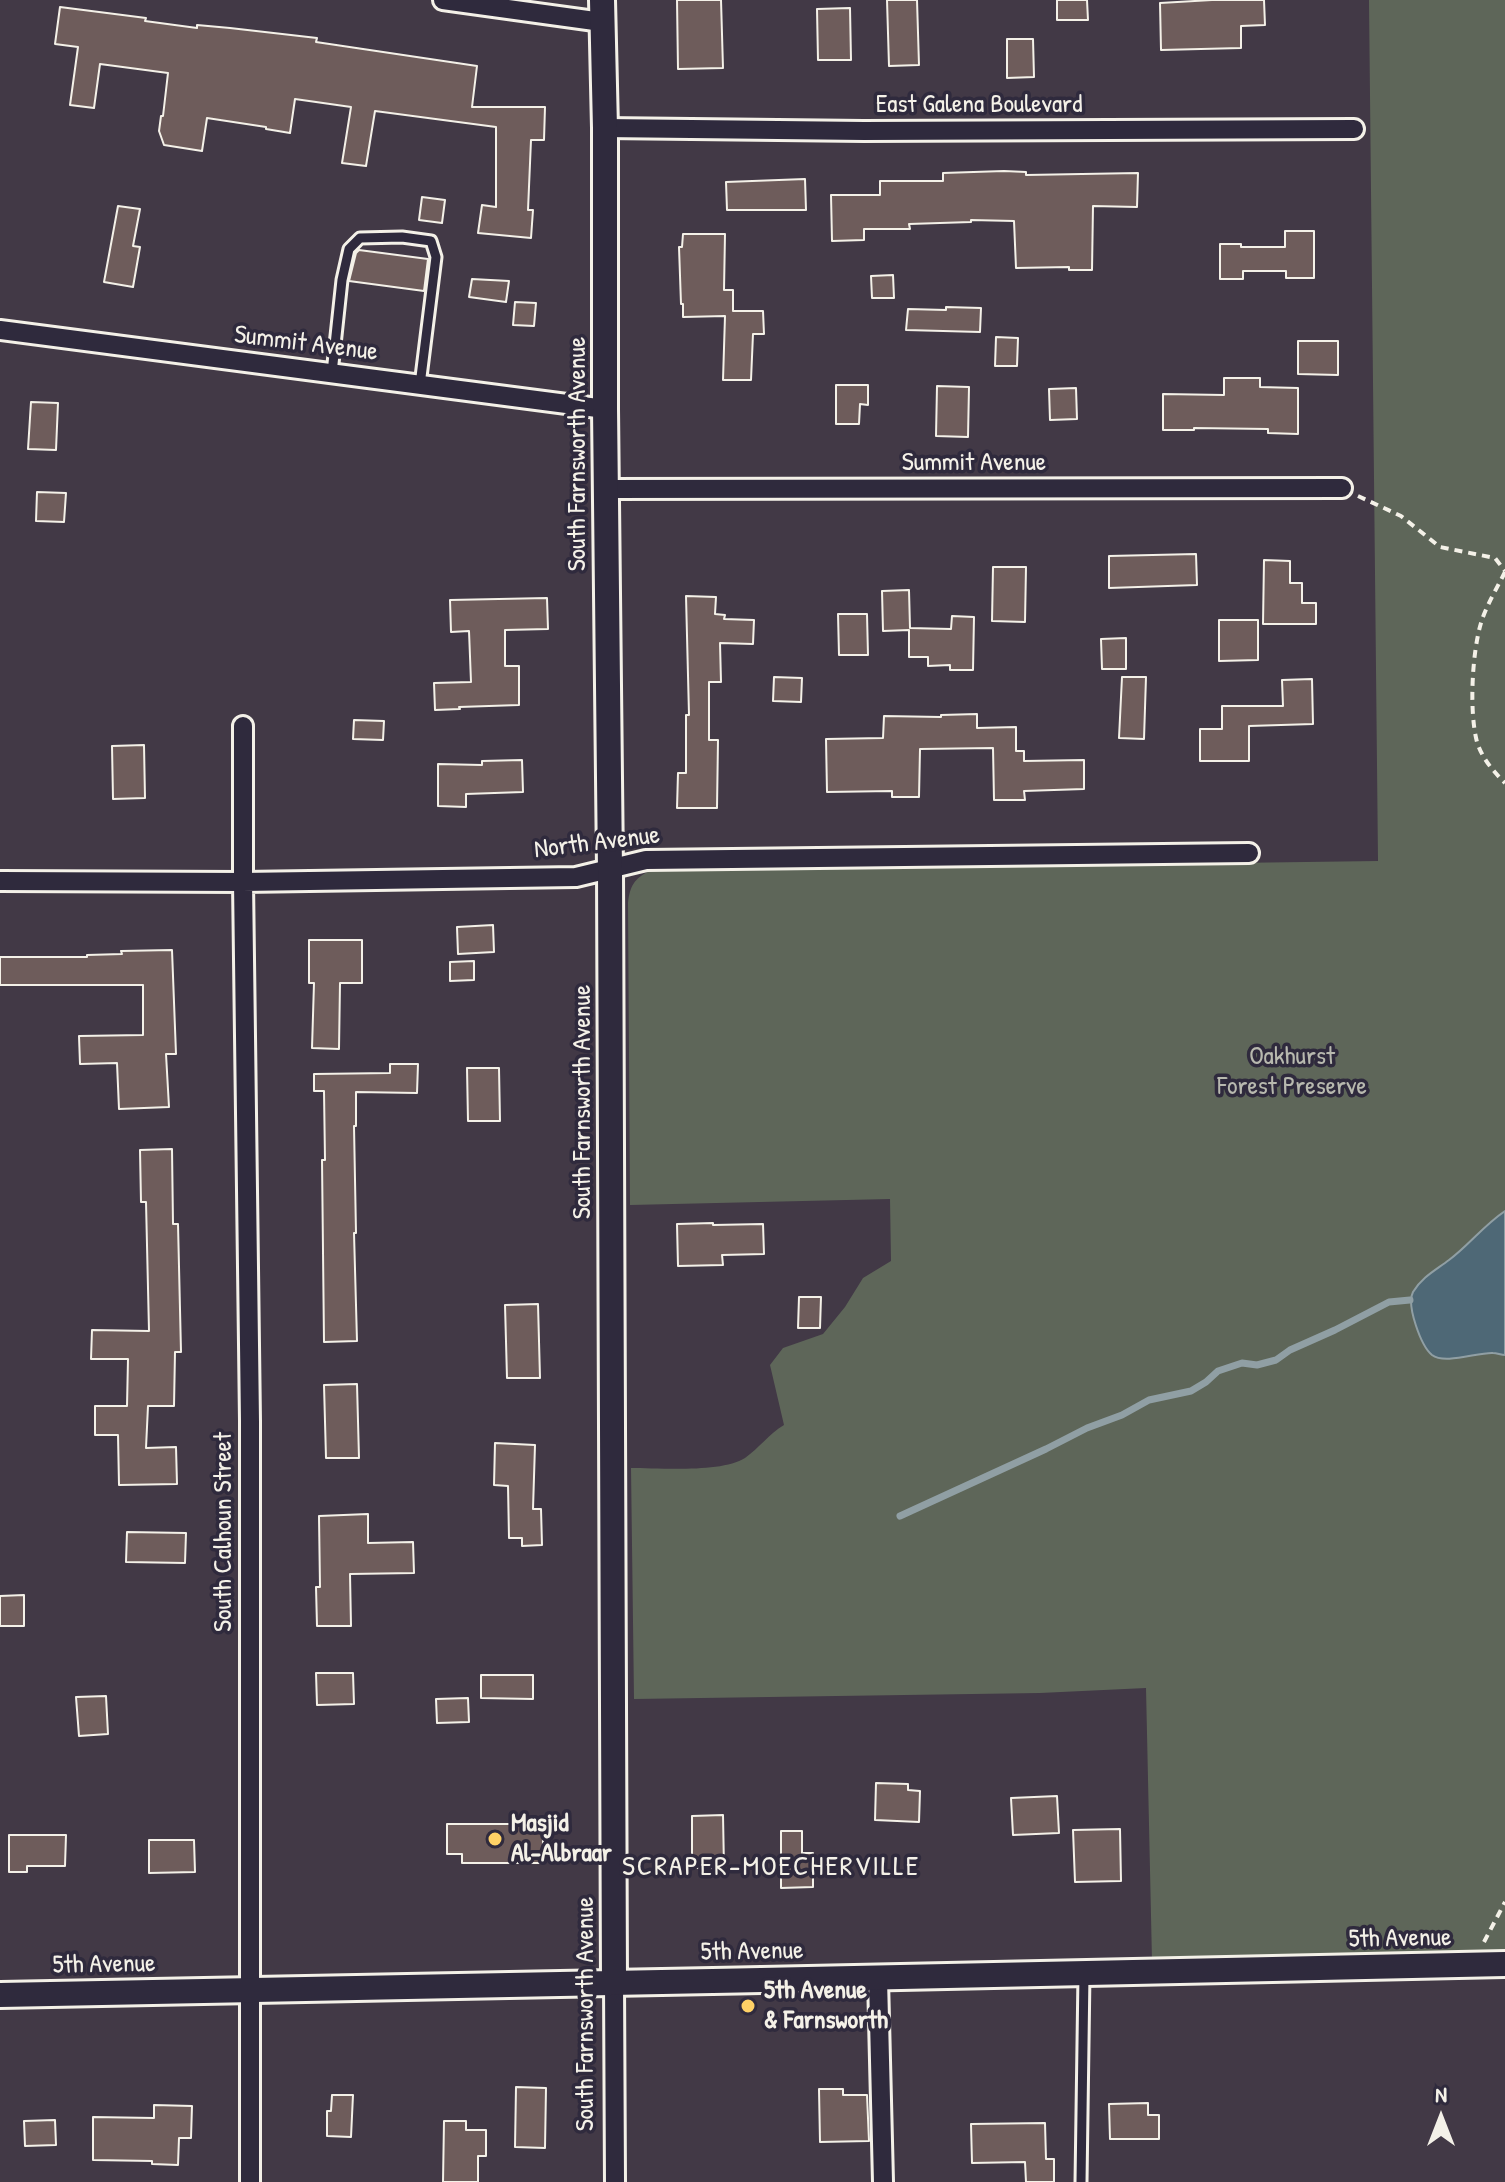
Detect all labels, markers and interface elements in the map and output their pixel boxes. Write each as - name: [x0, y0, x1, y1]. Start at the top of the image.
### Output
- street label: East Galena Boulevard: [876, 89, 1082, 121]
- street label: Summit Avenue: [232, 320, 380, 368]
- street label: South Farnsworth Avenue: [562, 337, 594, 571]
- street label: Summit Avenue: [902, 447, 1046, 479]
- street label: North Avenue: [533, 820, 661, 866]
- street label: South Farnsworth Avenue: [567, 985, 599, 1219]
- park label: Oakhurst Forest Preserve: [1217, 1041, 1367, 1102]
- street label: South Calhoun Street: [208, 1432, 240, 1632]
- place label: Masjid Al-Albraar: [511, 1808, 612, 1870]
- marker: Masjid Al-Albraar: [486, 1830, 504, 1848]
- district label: SCRAPER-MOECHERVILLE: [622, 1851, 920, 1885]
- street label: South Farnsworth Avenue: [570, 1897, 602, 2131]
- street label: 5th Avenue: [1348, 1923, 1452, 1955]
- street label: 5th Avenue: [700, 1936, 804, 1968]
- street label: 5th Avenue: [52, 1949, 156, 1981]
- place label: 5th Avenue & Farnsworth: [764, 1975, 888, 2036]
- marker: 5th Avenue & Farnsworth: [739, 1997, 757, 2015]
- north arrow: [1401, 2078, 1481, 2158]
- text: N: [1435, 2079, 1447, 2109]

